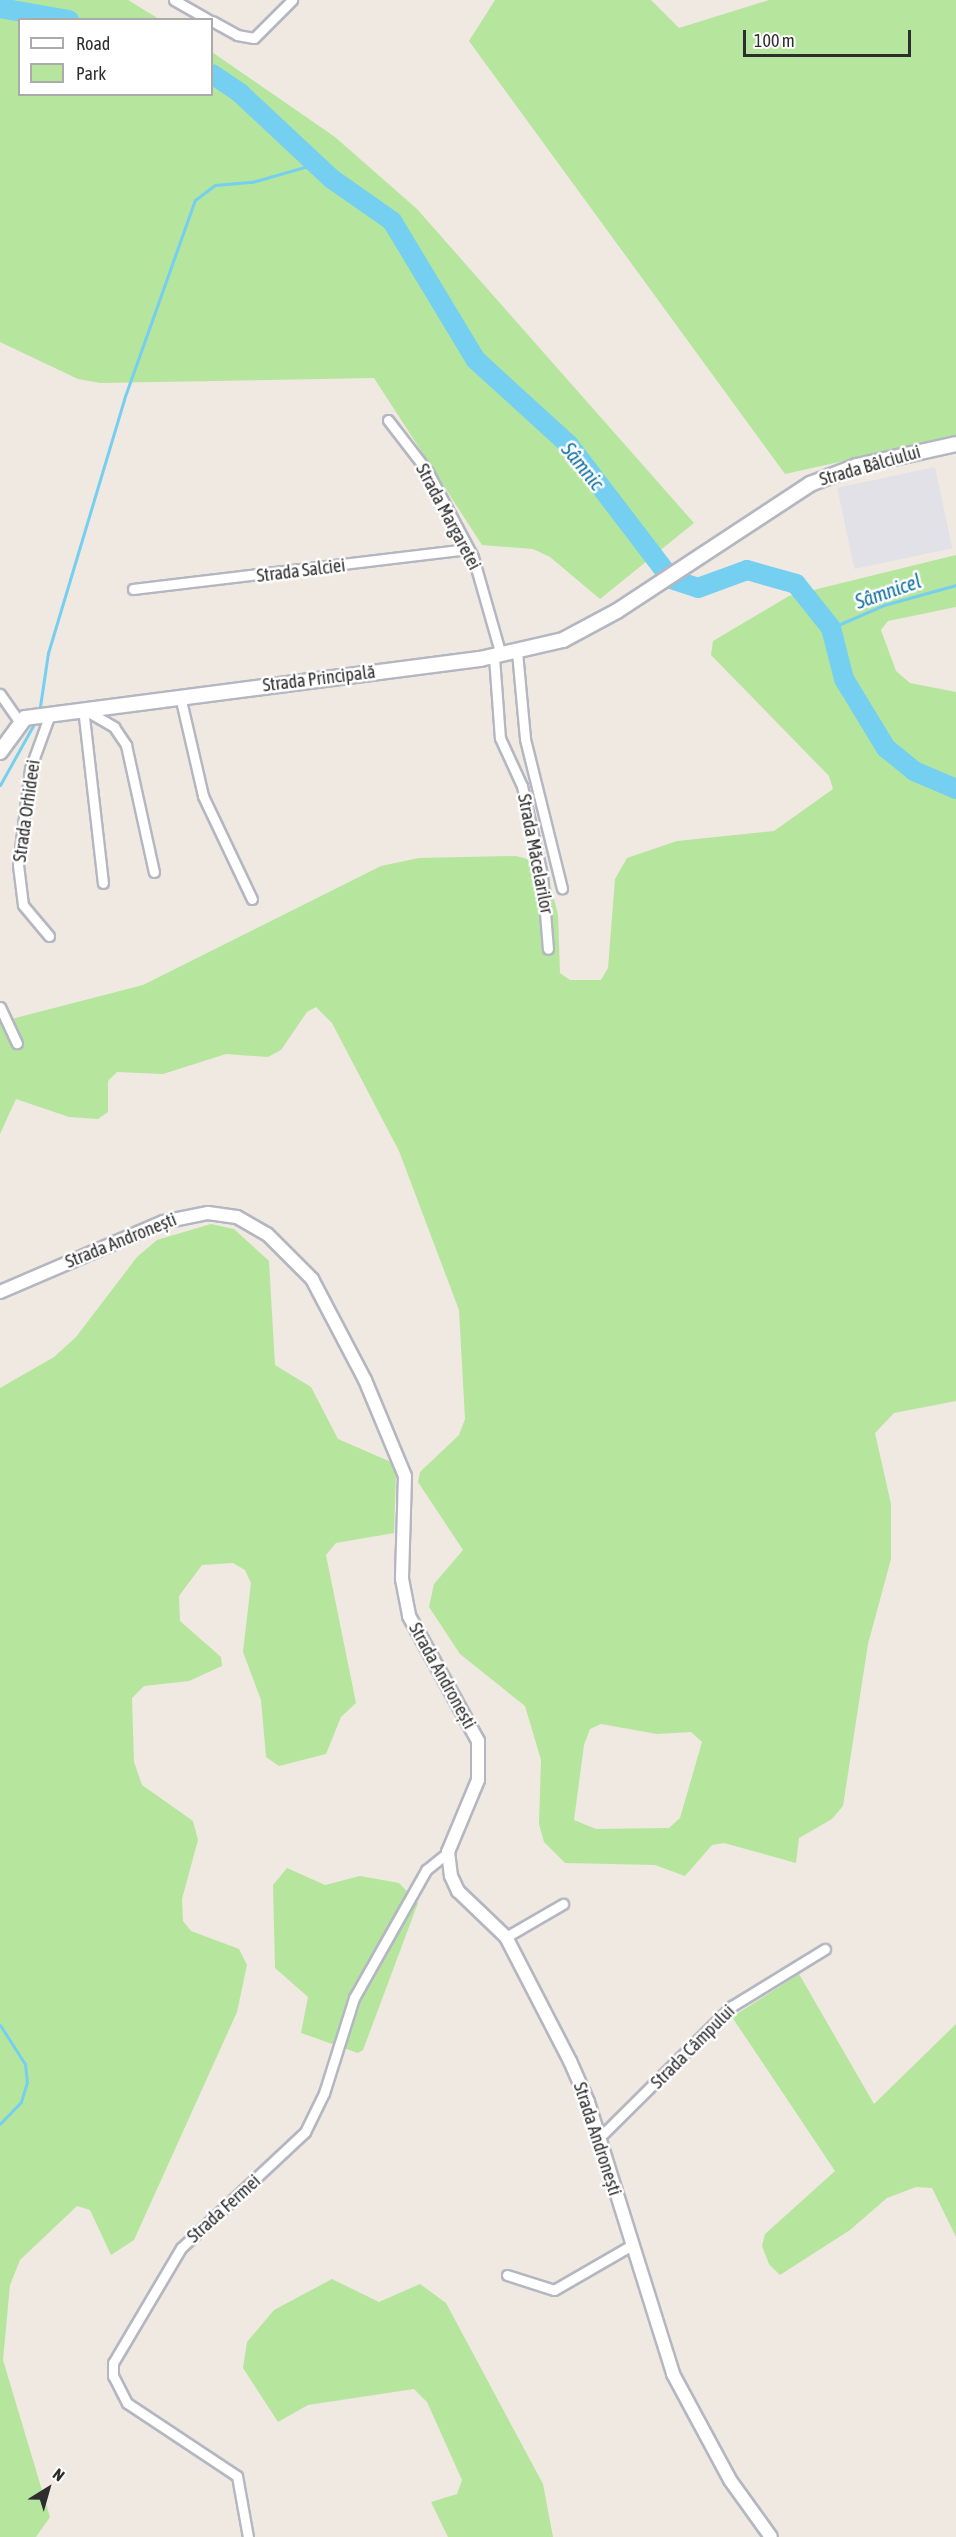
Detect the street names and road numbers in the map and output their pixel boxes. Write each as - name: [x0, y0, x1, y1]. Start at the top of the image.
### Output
- street label: Strada Bâlciului: [817, 441, 923, 491]
- street label: Strada Margaretei: [411, 460, 485, 574]
- street label: Strada Salciei: [255, 555, 347, 587]
- street label: Strada Principală: [261, 661, 377, 697]
- street label: Strada Orhideei: [9, 758, 45, 864]
- street label: Strada Măcelarilor: [513, 792, 557, 916]
- street label: Strada Andronești: [62, 1209, 180, 1273]
- street label: Strada Andronești: [404, 1619, 480, 1733]
- street label: Strada Câmpului: [647, 2001, 739, 2093]
- street label: Strada Andronești: [569, 2080, 625, 2198]
- street label: Strada Fermei: [183, 2171, 265, 2247]

